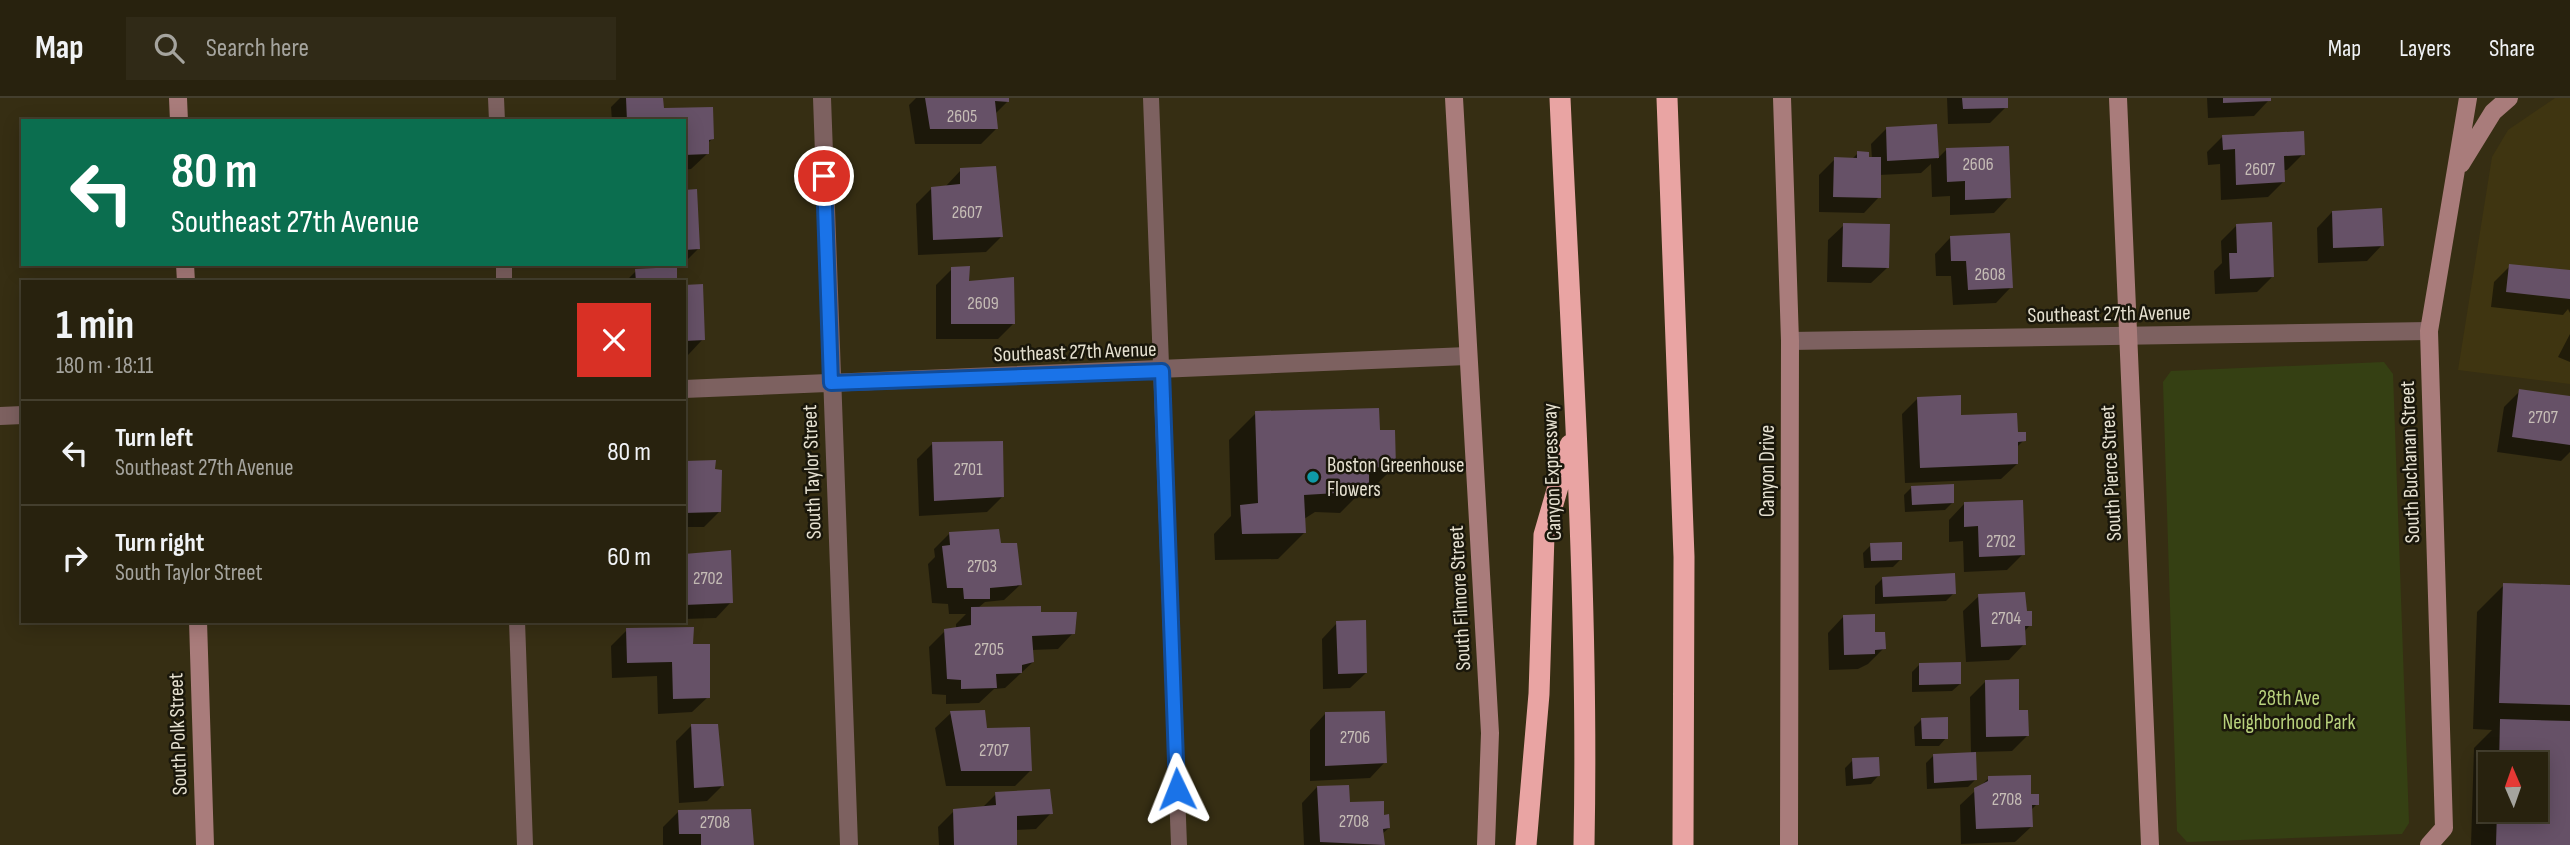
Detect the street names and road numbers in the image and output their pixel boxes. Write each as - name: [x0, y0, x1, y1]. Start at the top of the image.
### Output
- street label: Southeast 27th Avenue: [2027, 300, 2191, 328]
- street label: Southeast 27th Avenue: [993, 337, 1157, 367]
- street label: South Buchanan Street: [2395, 380, 2425, 544]
- street label: Canyon Expressway: [1537, 403, 1567, 541]
- street label: South Taylor Street: [797, 404, 827, 540]
- street label: South Pierce Street: [2095, 404, 2127, 542]
- street label: Canyon Drive: [1755, 425, 1780, 517]
- street label: South Filmore Street: [1444, 525, 1476, 671]
- street label: South Polk Street: [163, 672, 193, 796]

